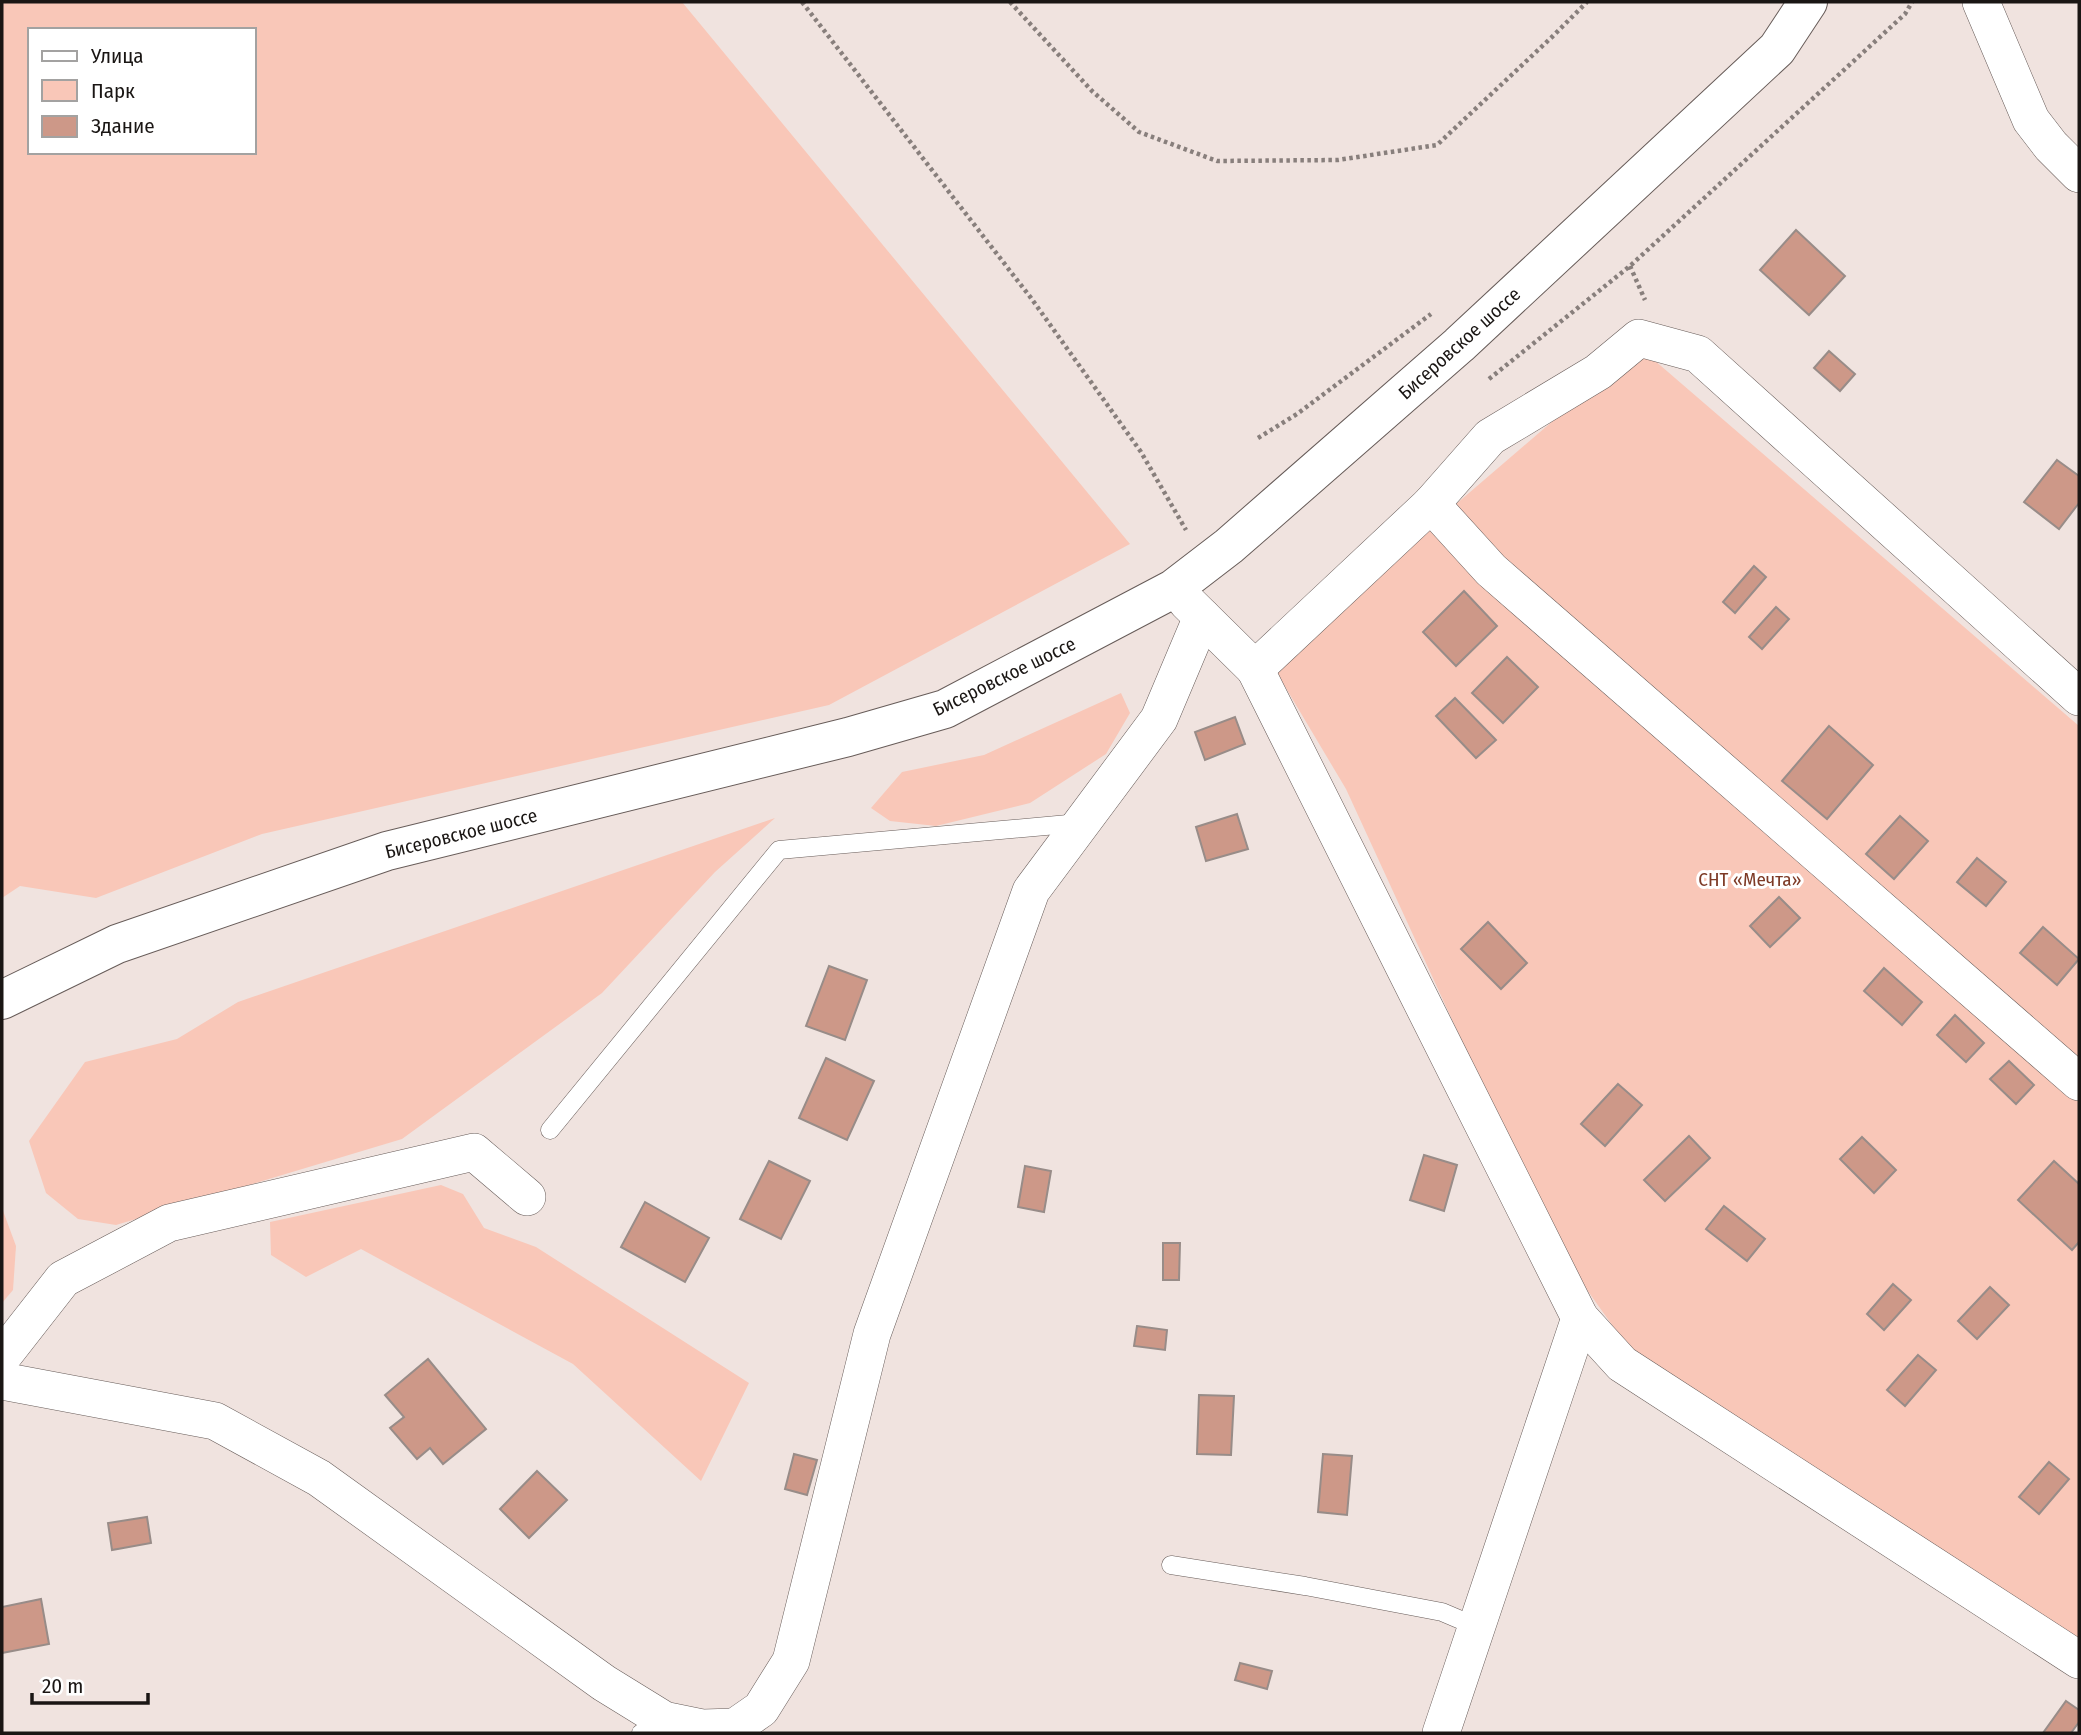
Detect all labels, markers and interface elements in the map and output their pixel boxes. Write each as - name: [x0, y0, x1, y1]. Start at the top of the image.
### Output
- legend: [28, 28, 256, 154]
- text: Улица: [90, 43, 144, 69]
- text: Парк: [91, 78, 135, 104]
- text: Здание: [91, 113, 155, 139]
- street label: Бисеровское шоссе: [1394, 283, 1525, 404]
- street label: Бисеровское шоссе: [929, 632, 1079, 721]
- street label: Бисеровское шоссе: [383, 803, 540, 864]
- park label: СНТ «Мечта»: [1698, 868, 1802, 891]
- scale bar: [32, 1662, 147, 1706]
- text: 20 m: [42, 1673, 83, 1699]

